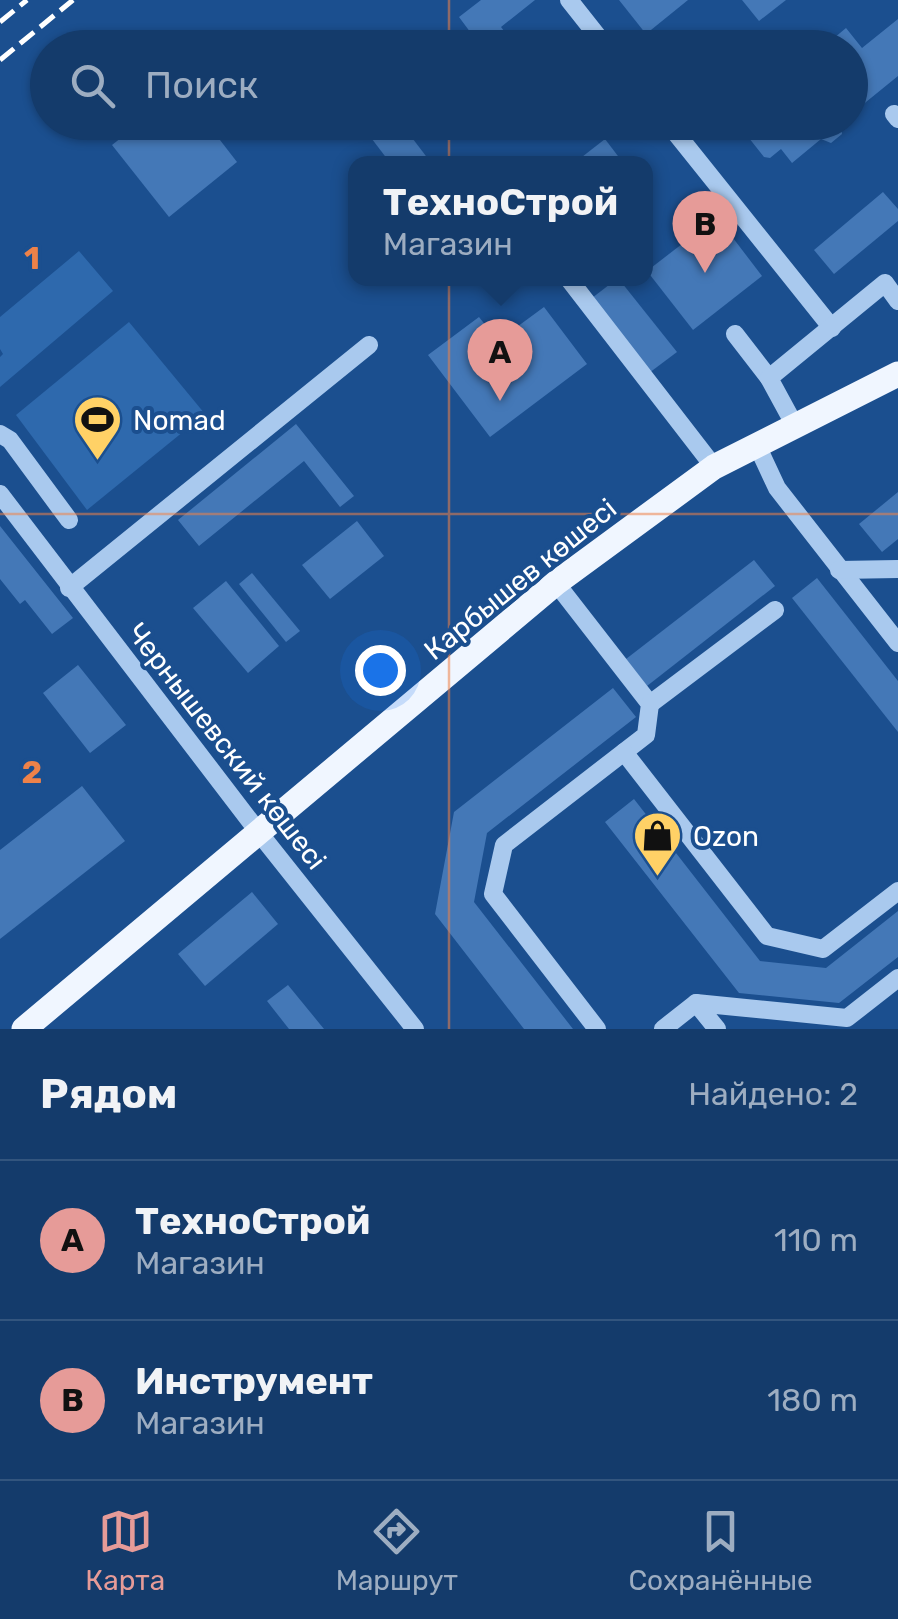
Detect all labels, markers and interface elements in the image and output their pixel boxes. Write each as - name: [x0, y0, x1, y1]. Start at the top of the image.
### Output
- search box: [30, 30, 868, 140]
- icon: search: [65, 58, 120, 113]
- text: Поиск: [145, 62, 258, 108]
- popup: [348, 156, 653, 286]
- text: ТехноСтрой: [383, 179, 618, 225]
- pin: B: [672, 190, 738, 273]
- text: Магазин: [383, 225, 513, 263]
- text: 1: [24, 239, 40, 277]
- pin: A: [468, 318, 532, 401]
- sports icon: Nomad: [72, 394, 124, 462]
- place label: Nomad: [133, 404, 226, 437]
- street label: Карбышев көшесі: [418, 492, 623, 667]
- street label: Чернышевский көшесі: [120, 617, 333, 876]
- your location: [355, 645, 406, 696]
- text: 2: [22, 753, 42, 791]
- shop icon: Ozon: [632, 810, 684, 878]
- place label: Ozon: [693, 820, 759, 853]
- text: Рядом: [40, 1069, 177, 1119]
- text: Найдено: 2: [688, 1075, 858, 1113]
- text: ТехноСтрой: [135, 1198, 370, 1244]
- text: A: [61, 1221, 84, 1259]
- text: 110 m: [774, 1221, 858, 1259]
- text: Магазин: [135, 1244, 265, 1282]
- text: Инструмент: [135, 1358, 373, 1404]
- text: B: [61, 1381, 84, 1419]
- text: 180 m: [767, 1381, 858, 1419]
- text: Магазин: [135, 1404, 265, 1442]
- tab: Карта: [85, 1504, 165, 1597]
- tab: Маршрут: [336, 1504, 458, 1597]
- tab: Сохранённые: [628, 1504, 813, 1597]

